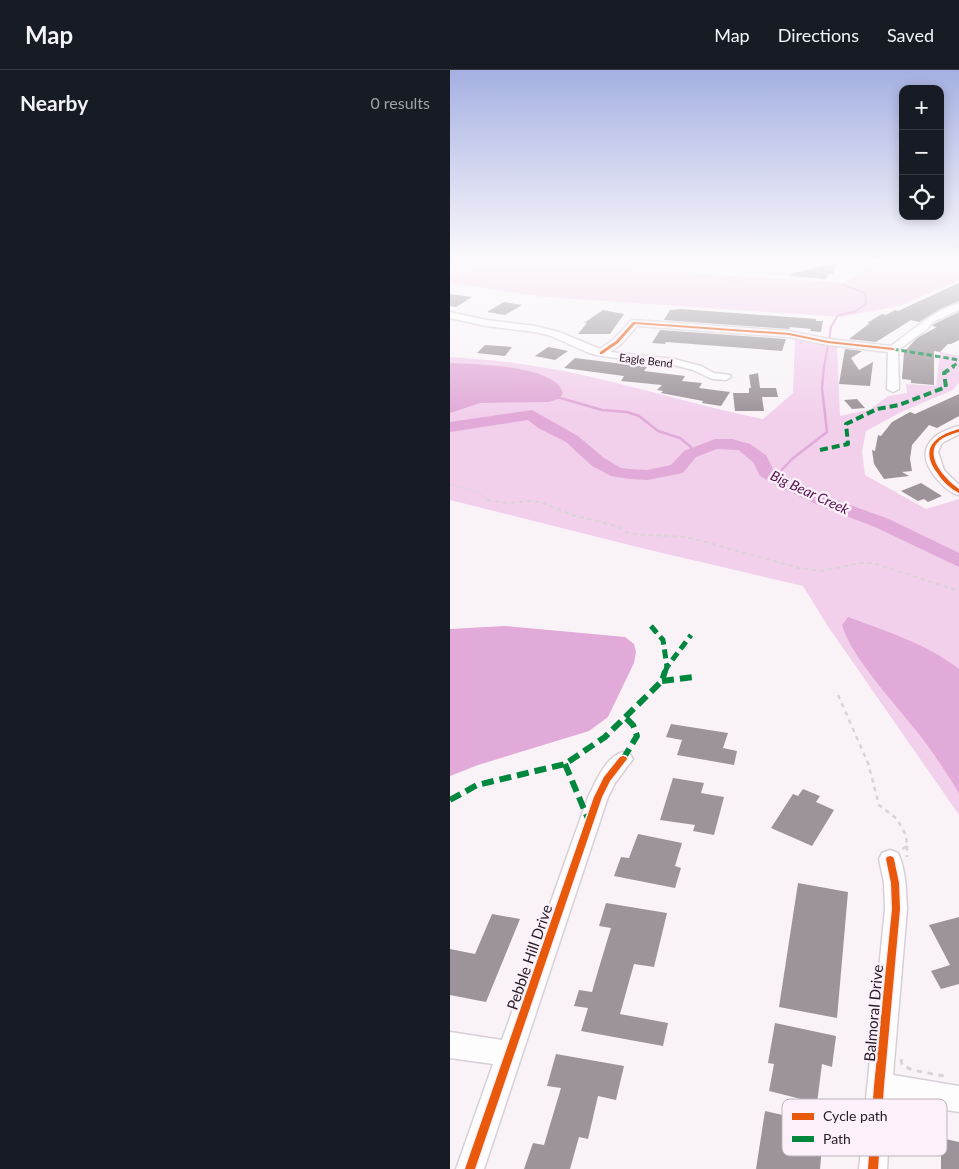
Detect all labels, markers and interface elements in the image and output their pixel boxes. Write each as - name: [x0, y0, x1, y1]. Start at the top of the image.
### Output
- text: Map: [25, 20, 73, 49]
- text: Map: [714, 24, 750, 46]
- text: Directions: [778, 24, 859, 46]
- text: Saved: [887, 24, 934, 46]
- map controls: [899, 85, 944, 220]
- button: +: [899, 85, 944, 130]
- text: Nearby: [20, 90, 88, 115]
- text: 0 results: [370, 93, 430, 112]
- button: −: [899, 130, 944, 175]
- button: locate: [899, 175, 944, 220]
- street label: Eagle Bend: [618, 350, 674, 370]
- water label: Big Bear Creek: [768, 466, 852, 518]
- street label: Pebble Hill Drive: [503, 902, 555, 1012]
- street label: Balmoral Drive: [860, 964, 886, 1062]
- legend: [782, 1099, 947, 1156]
- text: Cycle path: [823, 1107, 888, 1124]
- text: Path: [823, 1130, 851, 1147]

